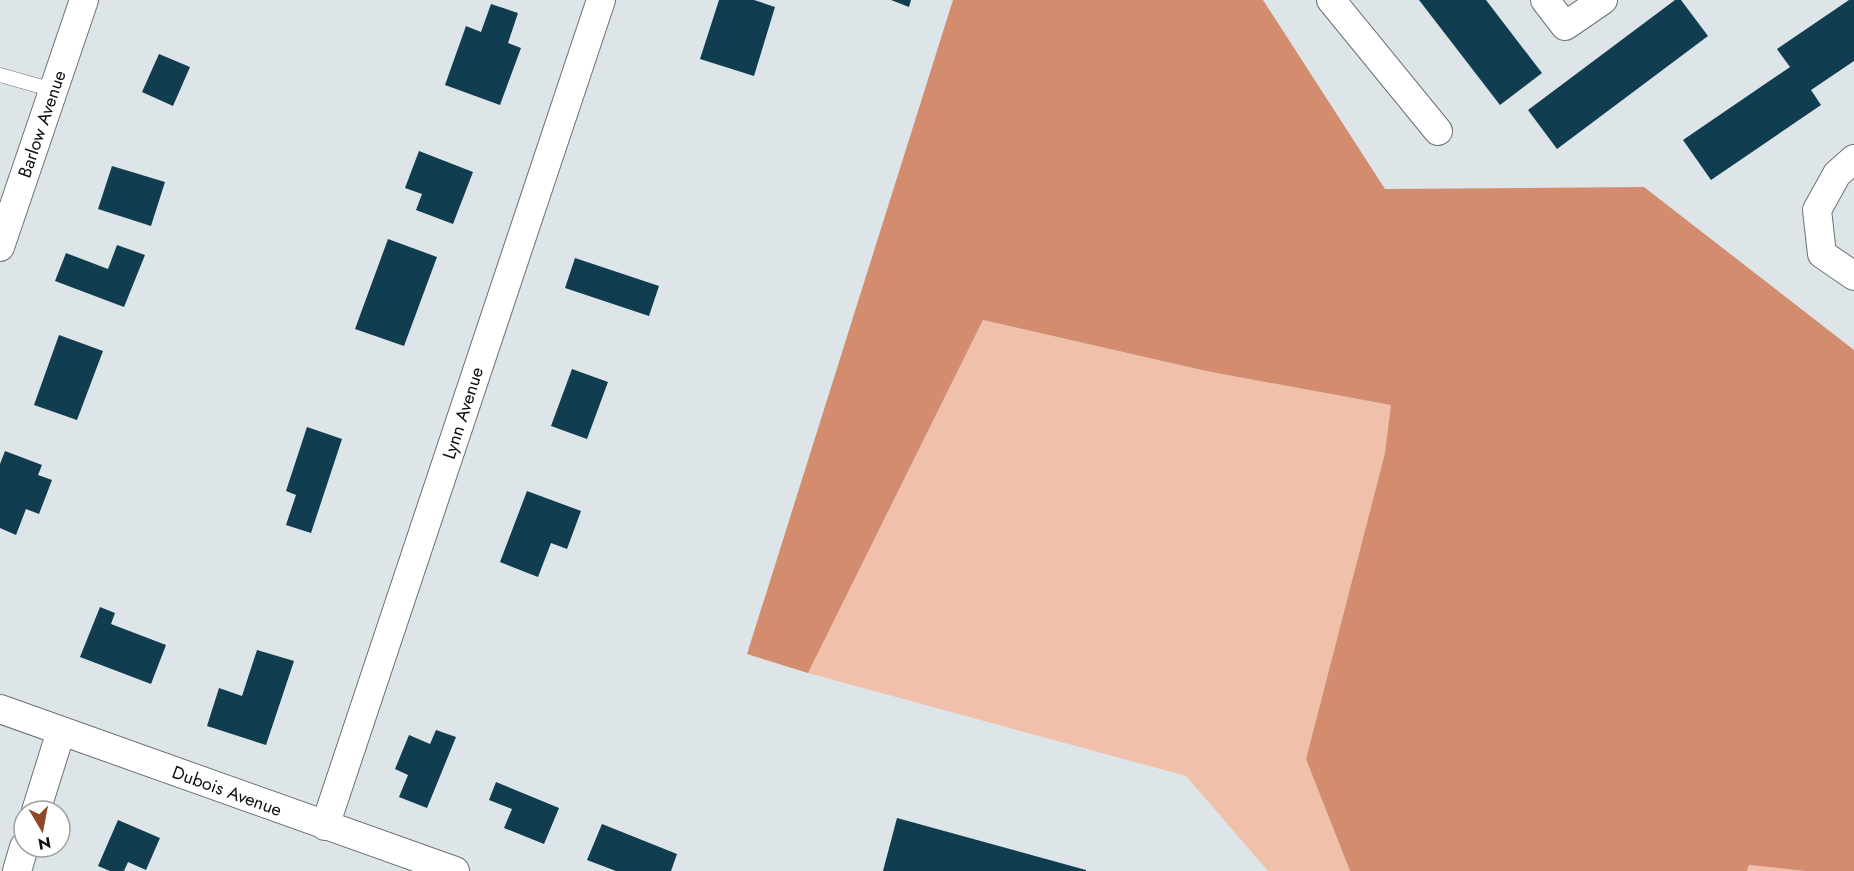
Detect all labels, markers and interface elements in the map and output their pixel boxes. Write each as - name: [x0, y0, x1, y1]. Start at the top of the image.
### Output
- street label: Barlow Avenue: [11, 67, 73, 181]
- street label: Lynn Avenue: [436, 364, 490, 462]
- street label: Dubois Avenue: [168, 759, 286, 823]
- north arrow: [12, 799, 72, 859]
- text: N: [36, 831, 53, 856]

